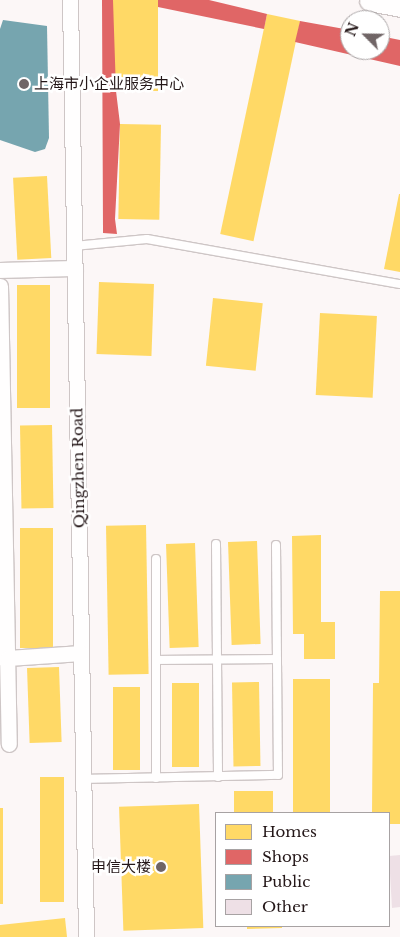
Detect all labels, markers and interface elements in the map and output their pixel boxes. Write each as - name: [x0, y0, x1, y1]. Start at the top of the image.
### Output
- north arrow: [340, 10, 390, 60]
- text: N: [341, 20, 363, 39]
- place label: 上海市小企业服务中心: [34, 75, 184, 93]
- marker: 上海市小企业服务中心: [18, 78, 30, 90]
- street label: Qingzhen Road: [68, 408, 88, 528]
- legend: [215, 812, 390, 927]
- text: Homes: [262, 822, 317, 841]
- text: Shops: [262, 847, 309, 866]
- place label: 申信大楼: [91, 858, 151, 876]
- marker: 申信大楼: [155, 861, 167, 873]
- text: Public: [262, 872, 310, 891]
- text: Other: [262, 897, 308, 916]

